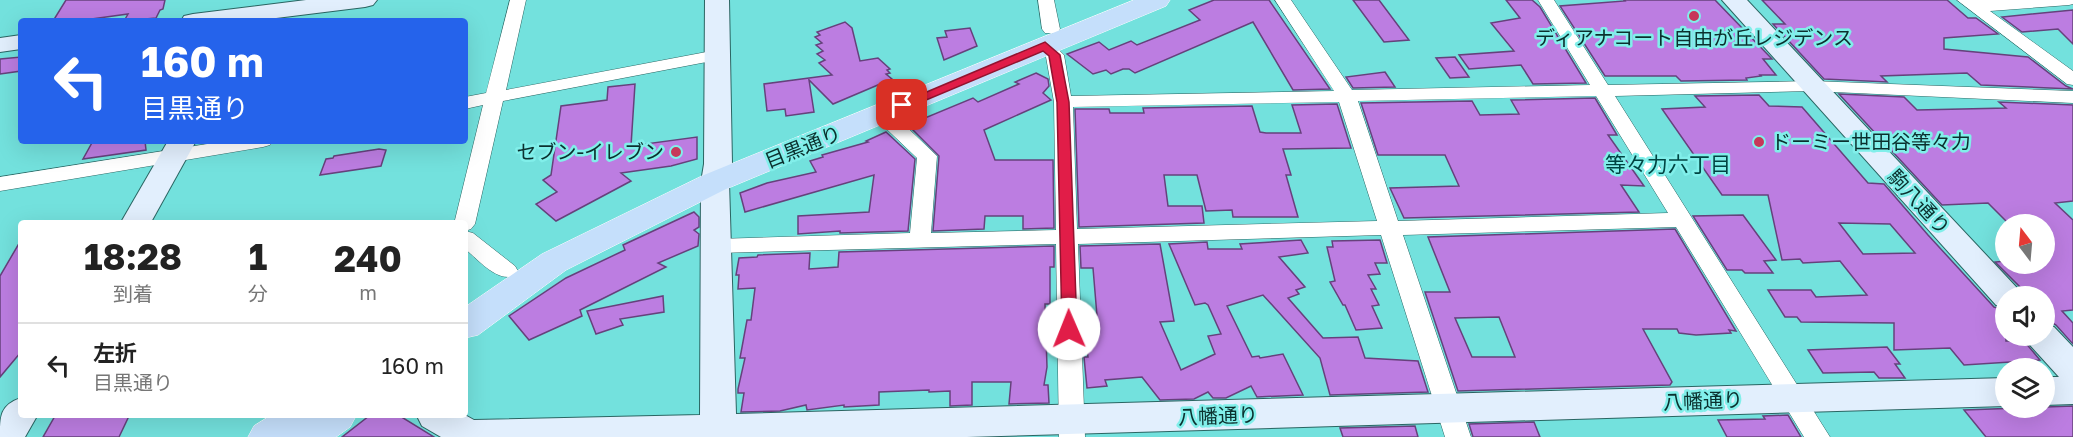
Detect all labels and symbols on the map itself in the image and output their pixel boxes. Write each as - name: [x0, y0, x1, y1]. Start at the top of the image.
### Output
- marker: ディアナコート自由が丘レジデンス: [1687, 9, 1701, 23]
- place label: ディアナコート自由が丘レジデンス: [1535, 25, 1853, 49]
- pin: [876, 79, 927, 130]
- street label: 目黒通り: [761, 120, 844, 172]
- place label: ドーミー世田谷等々力: [1771, 129, 1971, 153]
- marker: ドーミー世田谷等々力: [1752, 135, 1766, 149]
- place label: セブン-イレブン: [516, 139, 664, 163]
- marker: セブン-イレブン: [669, 145, 683, 159]
- district label: 等々力六丁目: [1605, 151, 1731, 177]
- street label: 駒八通り: [1884, 164, 1956, 239]
- north arrow: [1995, 214, 2055, 274]
- position arrow: [1037, 297, 1101, 361]
- street label: 八幡通り: [1663, 387, 1743, 413]
- street label: 八幡通り: [1178, 402, 1258, 428]

